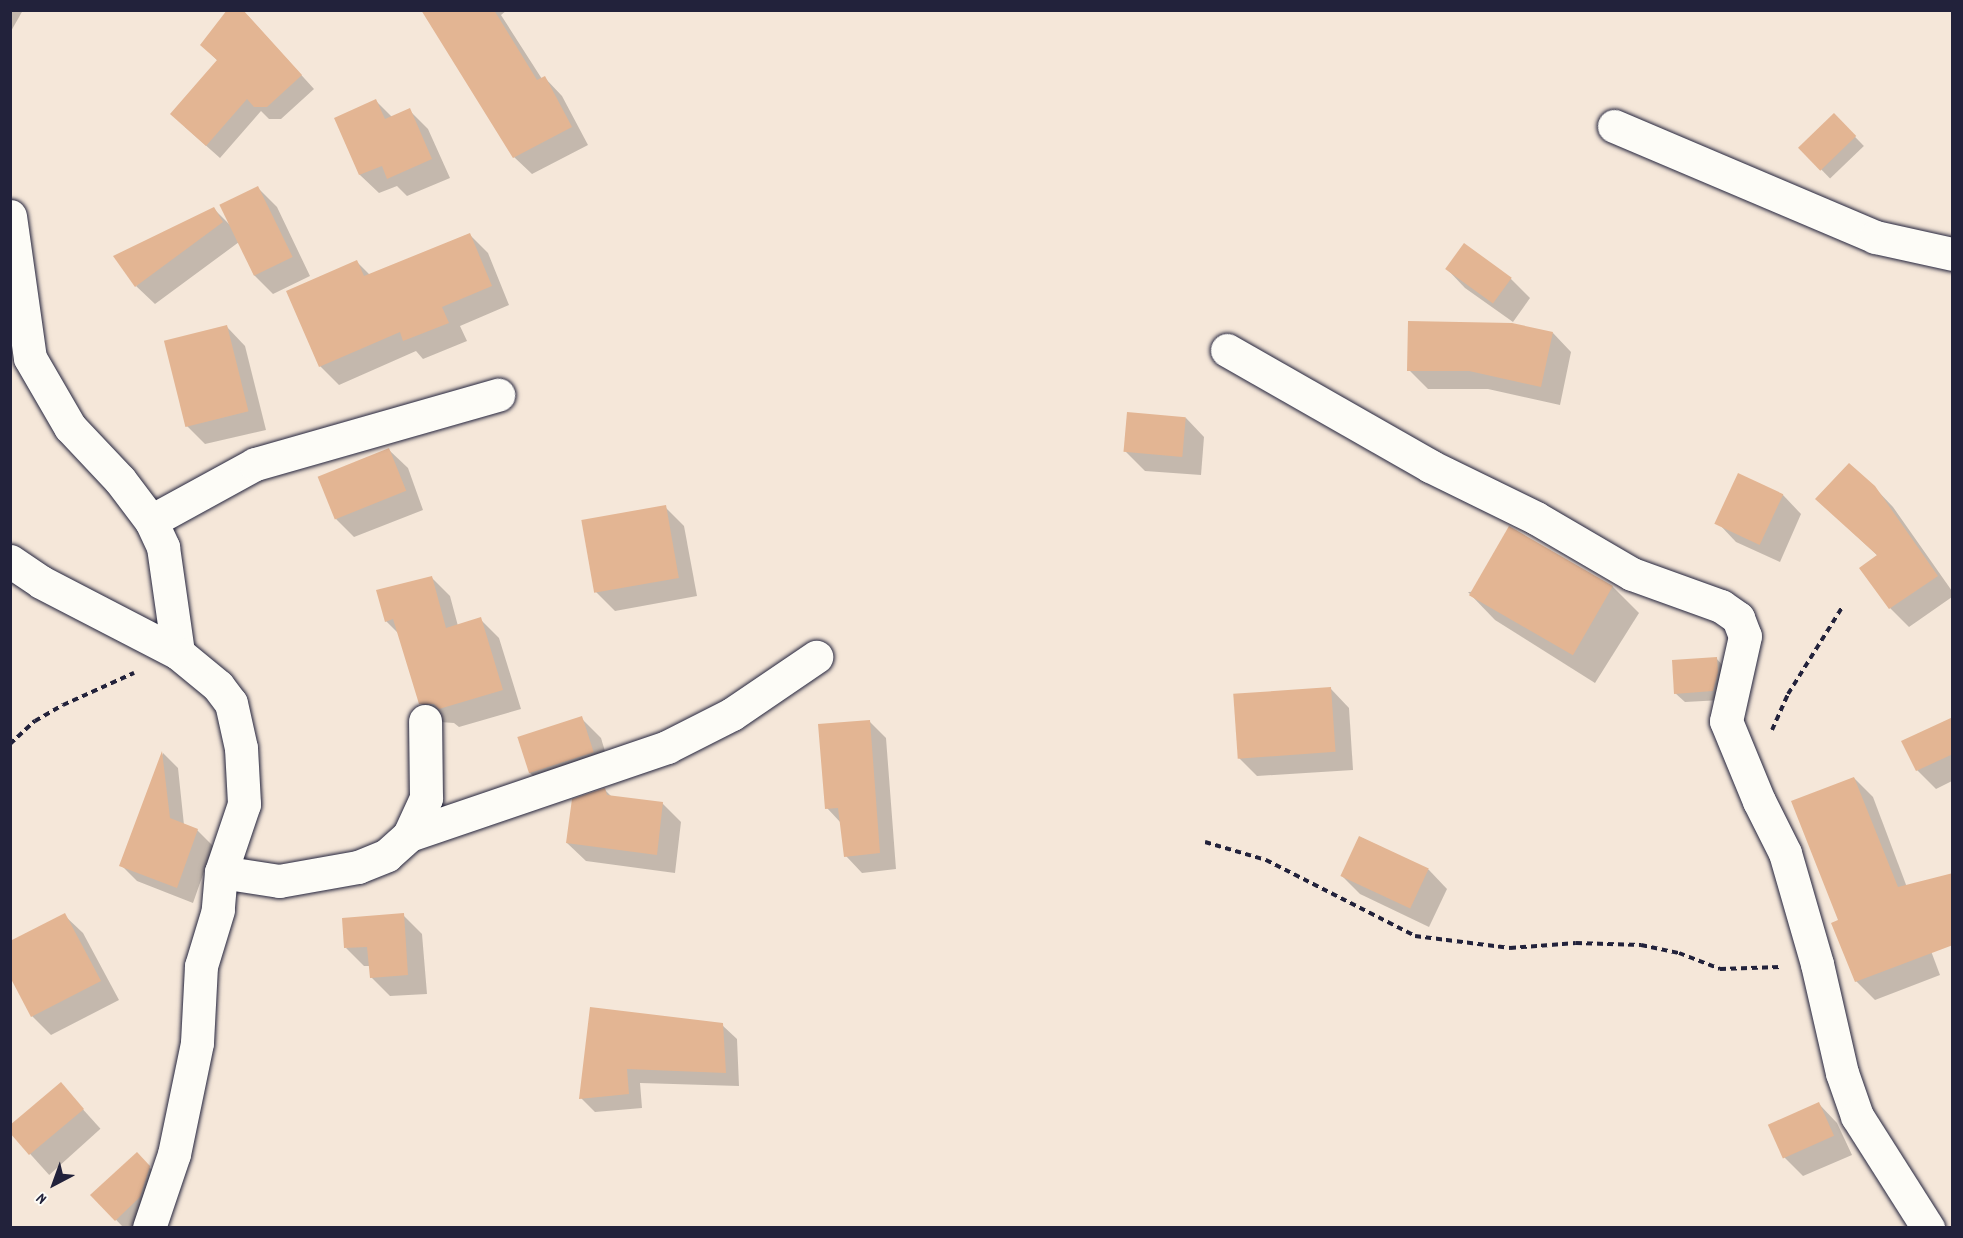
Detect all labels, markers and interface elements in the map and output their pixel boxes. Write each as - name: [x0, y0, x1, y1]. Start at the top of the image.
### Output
- north arrow: [24, 1154, 84, 1214]
- text: N: [31, 1187, 52, 1209]

